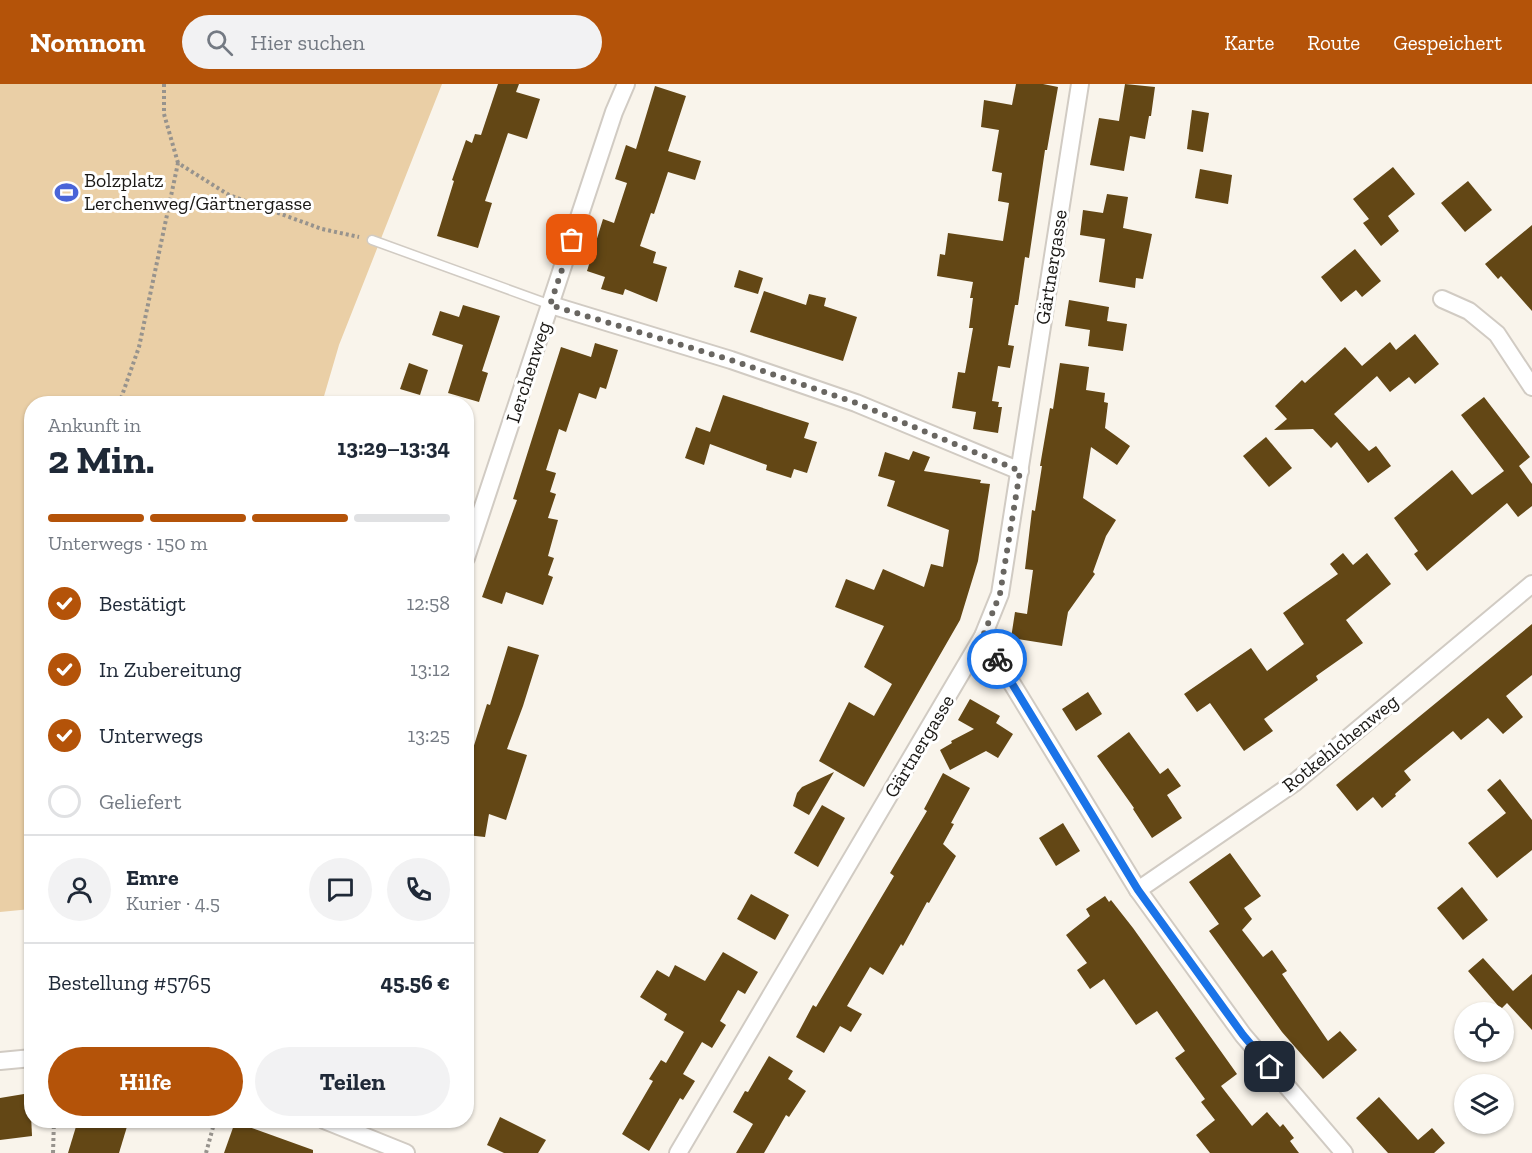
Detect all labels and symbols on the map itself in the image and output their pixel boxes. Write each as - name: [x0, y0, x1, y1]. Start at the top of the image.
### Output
- place label: Bolzplatz Lerchenweg/Gärtnergasse: [84, 168, 312, 215]
- sports icon: Bolzplatz Lerchenweg/Gärtnergasse: [53, 179, 79, 205]
- street label: Gärtnergasse: [1030, 208, 1072, 326]
- pin: [546, 214, 597, 265]
- street label: Lerchenweg: [500, 318, 556, 426]
- courier: [967, 629, 1027, 689]
- street label: Rotkehlchenweg: [1277, 689, 1403, 797]
- street label: Gärtnergasse: [879, 690, 959, 802]
- pin: [1244, 1041, 1295, 1092]

